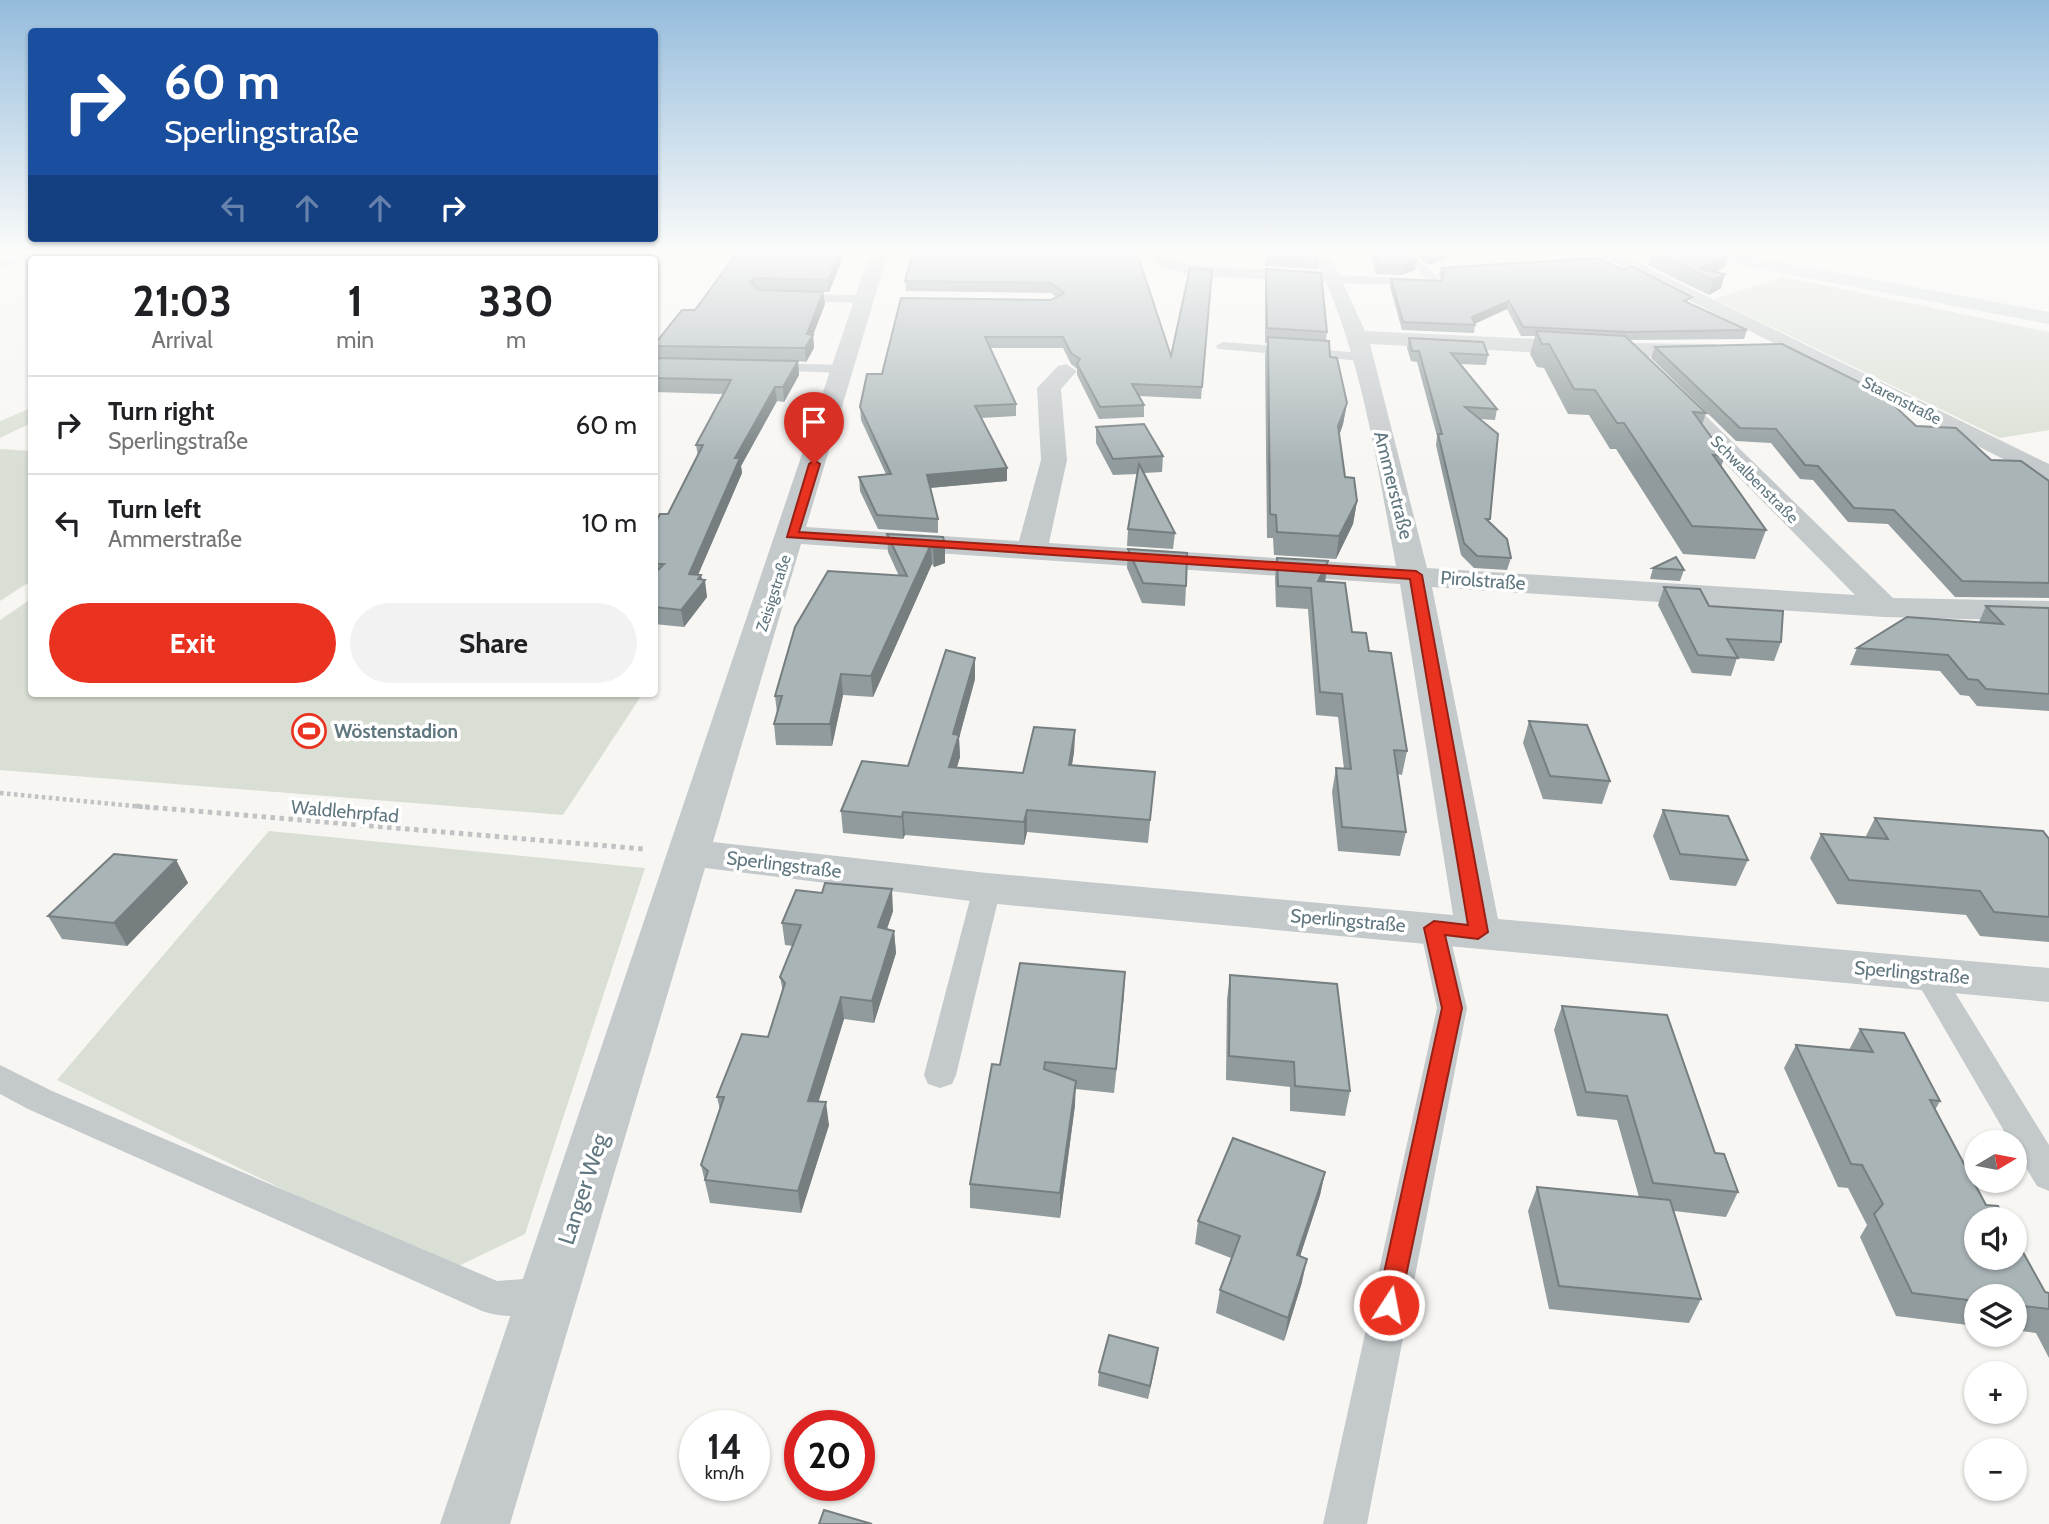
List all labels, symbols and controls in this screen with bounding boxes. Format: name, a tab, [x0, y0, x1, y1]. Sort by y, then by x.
text: 60 m	[164, 52, 280, 111]
icon: right	[49, 56, 140, 147]
text: Sperlingstraße	[164, 112, 359, 151]
icon: left	[215, 189, 253, 227]
icon: ahead	[288, 189, 326, 227]
icon: ahead	[361, 189, 399, 227]
icon: right	[434, 189, 472, 227]
text: 21:03	[132, 275, 232, 327]
text: 1	[347, 275, 363, 327]
text: 330	[479, 275, 554, 327]
text: Arrival	[152, 326, 213, 354]
text: min	[336, 326, 374, 354]
text: m	[506, 326, 526, 354]
street label: Starenstraße	[1859, 372, 1944, 428]
pin	[784, 392, 844, 464]
text: Turn right	[108, 395, 214, 427]
icon: arrive	[795, 403, 833, 441]
icon: right	[49, 406, 87, 444]
text: 60 m	[575, 409, 637, 441]
text: Sperlingstraße	[108, 427, 248, 455]
street label: Ammerstraße	[1369, 429, 1418, 542]
street label: Schwalbenstraße	[1707, 432, 1802, 527]
text: Turn left	[108, 493, 201, 525]
icon: left	[49, 504, 87, 542]
text: 10 m	[582, 507, 637, 539]
text: Ammerstraße	[108, 525, 242, 553]
street label: Zeisigstraße	[752, 552, 795, 634]
street label: Pirolstraße	[1440, 566, 1527, 595]
button: Exit	[49, 603, 336, 683]
button: Share	[350, 603, 637, 683]
sports icon: Wöstenstadion	[290, 712, 328, 750]
place label: Wöstenstadion	[334, 720, 458, 743]
street label: Waldlehrpfad	[290, 795, 400, 828]
street label: Sperlingstraße	[725, 846, 843, 883]
street label: Sperlingstraße	[1289, 904, 1407, 937]
street label: Sperlingstraße	[1853, 956, 1971, 989]
street label: Langer Weg	[552, 1129, 614, 1248]
north arrow	[1964, 1130, 2026, 1194]
map controls	[1964, 1130, 2027, 1501]
button: sound	[1964, 1207, 2027, 1270]
position arrow	[1352, 1268, 1426, 1342]
button: layers	[1964, 1284, 2027, 1347]
button: +	[1964, 1361, 2027, 1424]
speed limit sign: 20	[784, 1410, 875, 1501]
text: 14	[707, 1425, 742, 1468]
button: −	[1964, 1438, 2027, 1501]
text: km/h	[705, 1462, 744, 1484]

